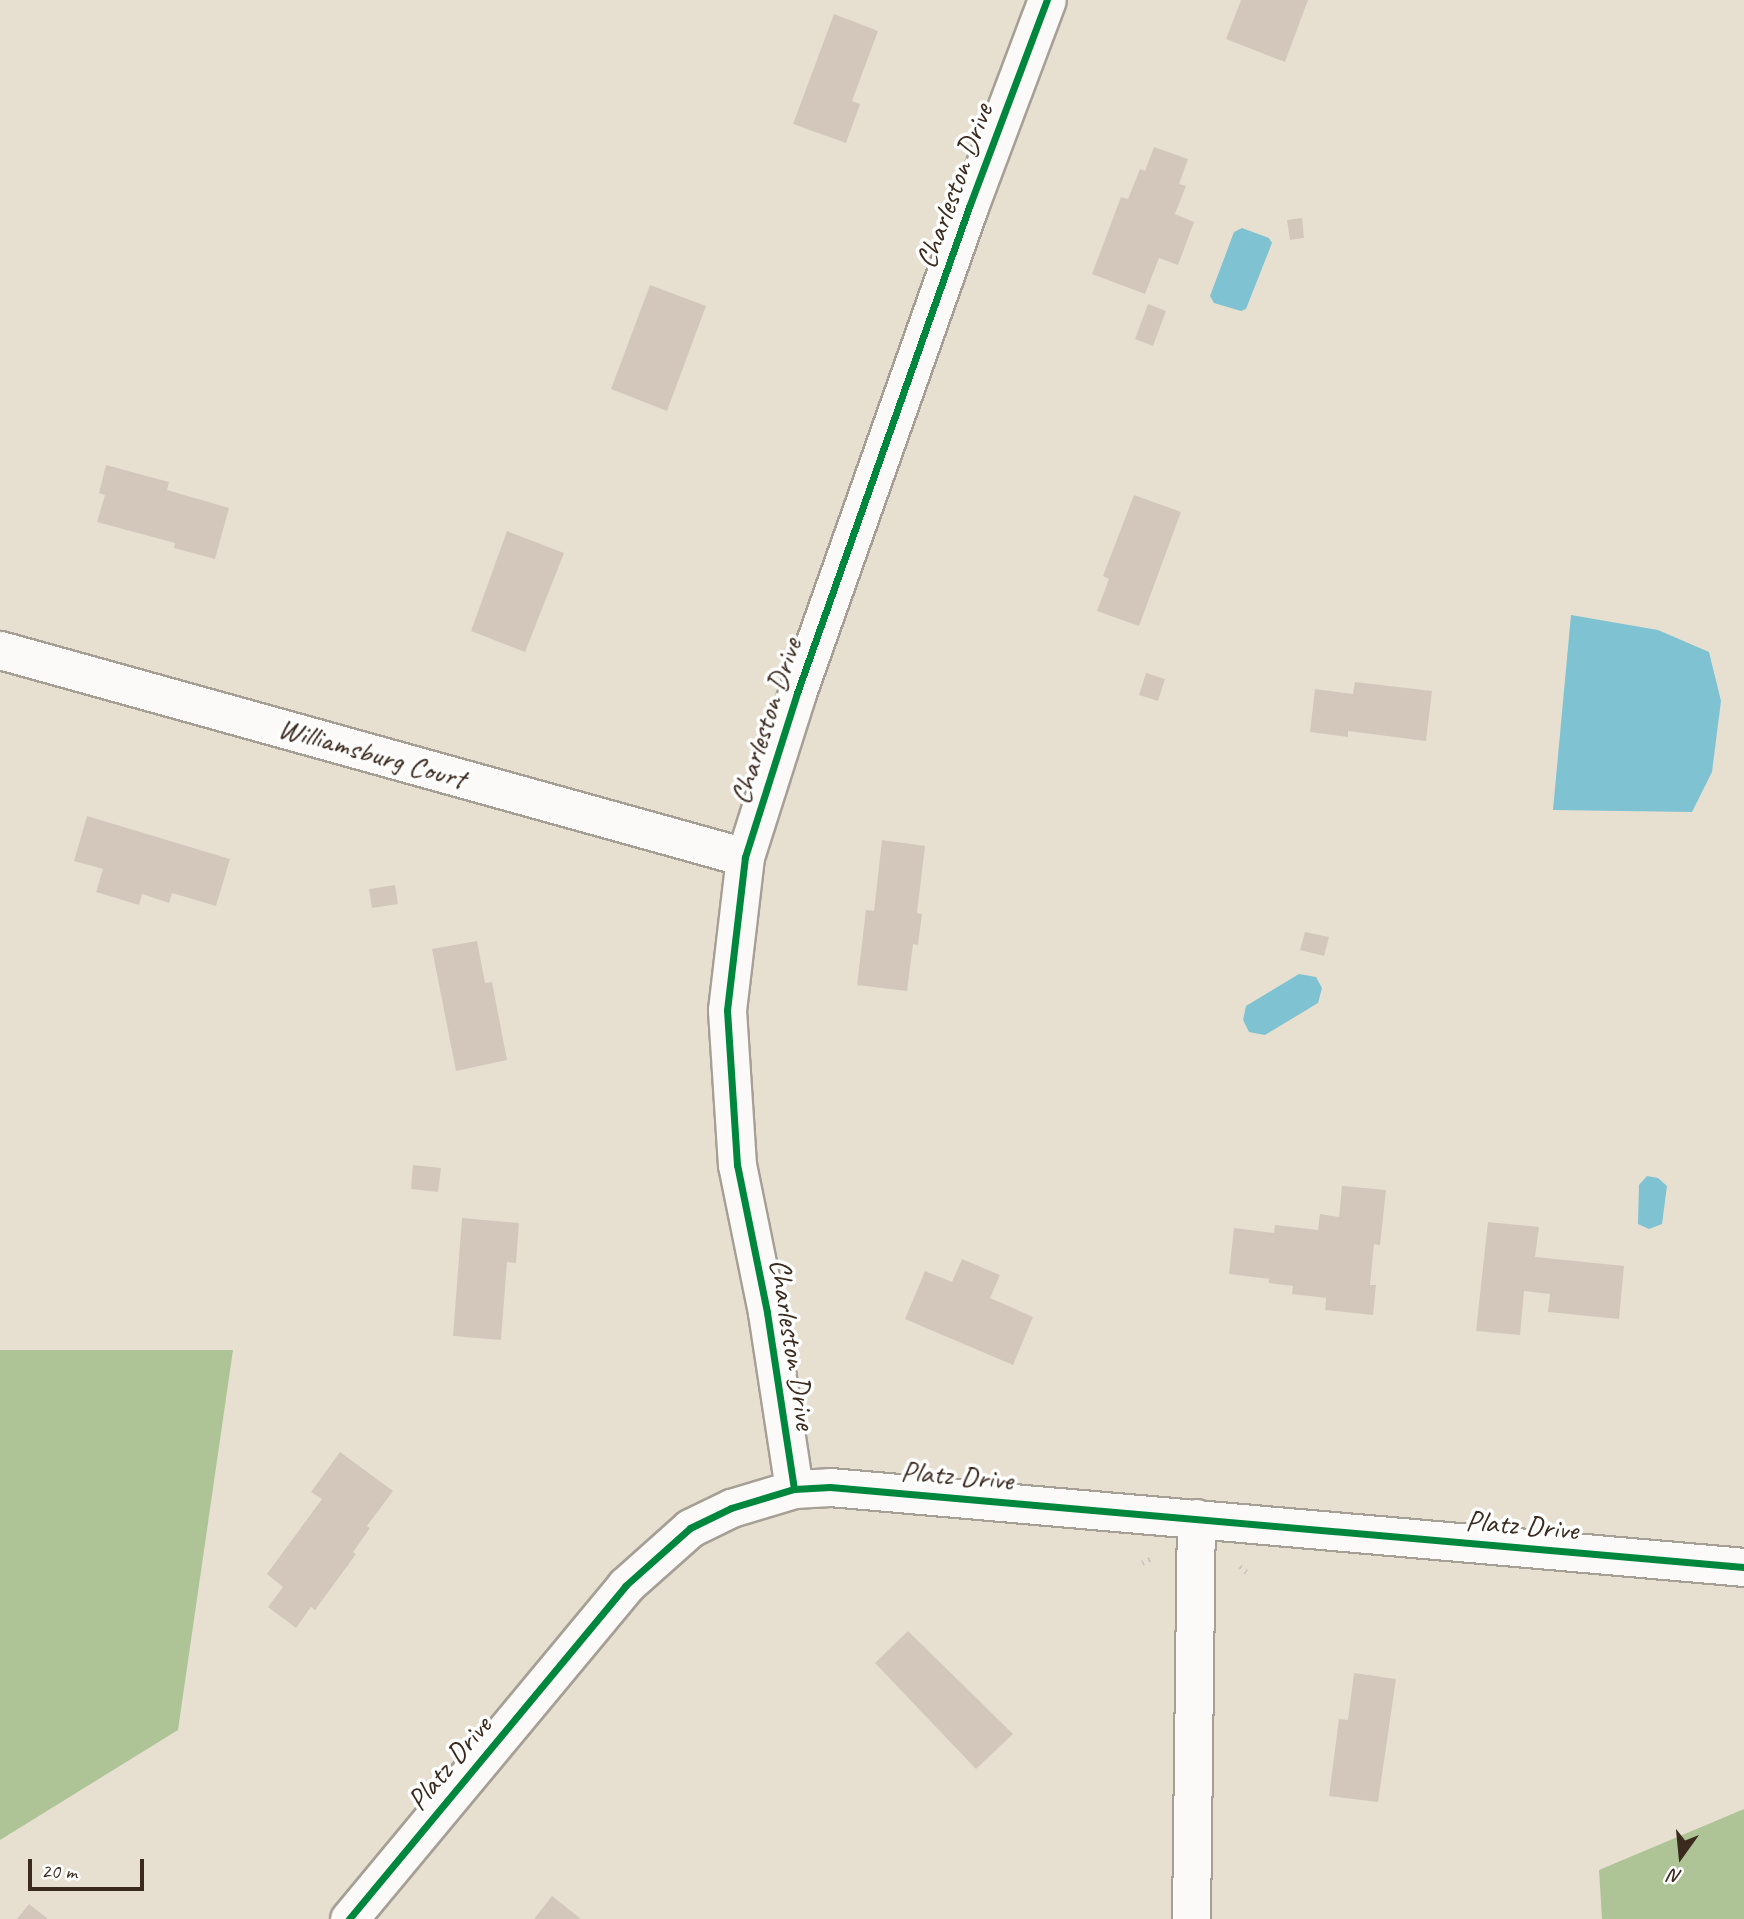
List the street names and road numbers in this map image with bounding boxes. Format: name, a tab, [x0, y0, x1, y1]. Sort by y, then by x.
street label: Charleston Drive	[908, 99, 1000, 273]
street label: Charleston Drive	[721, 634, 809, 808]
street label: Williamsburg Court	[274, 709, 470, 797]
street label: Charleston Drive	[762, 1256, 824, 1432]
street label: Platz Drive	[899, 1452, 1015, 1498]
street label: Platz Drive	[1464, 1502, 1580, 1548]
street label: Platz Drive	[399, 1708, 499, 1818]

